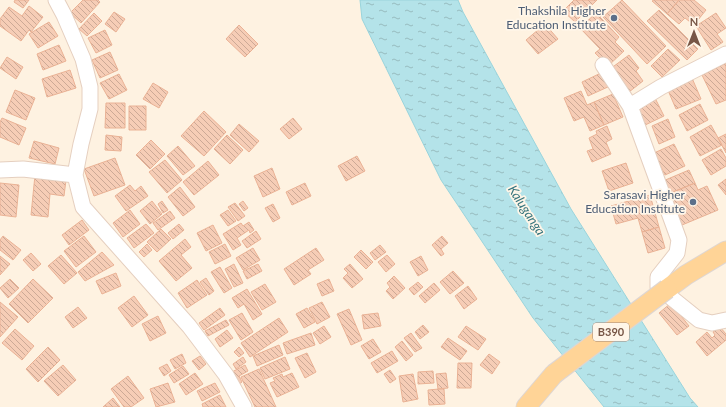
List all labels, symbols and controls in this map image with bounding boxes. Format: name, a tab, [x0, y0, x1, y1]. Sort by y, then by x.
place label: Thakshila Higher Education Institute	[506, 3, 607, 32]
north arrow	[674, 12, 714, 52]
marker: Thakshila Higher Education Institute	[609, 13, 619, 23]
text: N	[690, 15, 698, 28]
water label: Kaluganga	[505, 182, 549, 238]
place label: Sarasavi Higher Education Institute	[585, 187, 686, 216]
marker: Sarasavi Higher Education Institute	[688, 197, 698, 207]
road number: B390	[593, 323, 629, 341]

